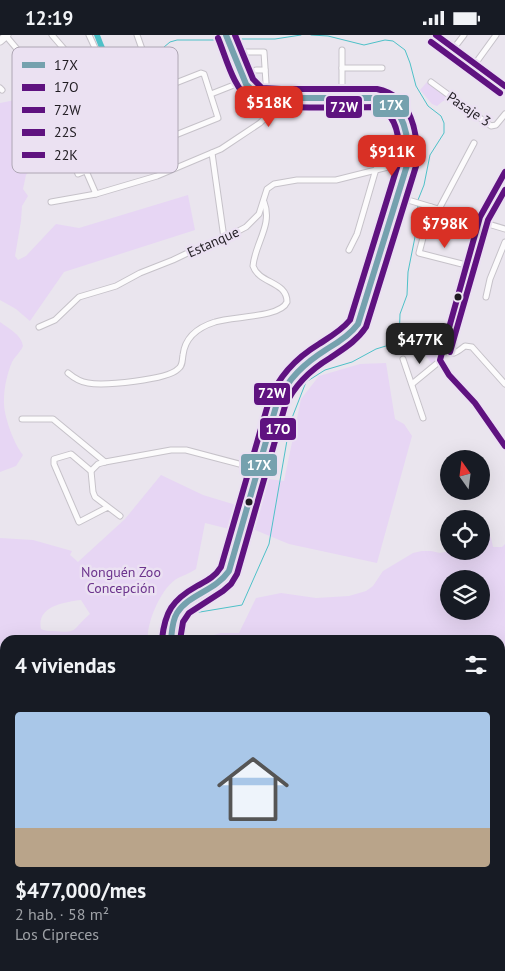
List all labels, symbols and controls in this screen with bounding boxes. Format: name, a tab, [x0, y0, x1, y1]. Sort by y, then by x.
text: 12:19	[25, 6, 73, 30]
legend	[12, 47, 178, 173]
text: 17X	[54, 56, 78, 74]
text: 17O	[54, 78, 79, 96]
pin: $518K	[234, 86, 304, 128]
street label: Pasaje 3	[444, 88, 494, 130]
text: $518K	[246, 92, 292, 112]
line badge: 17X	[372, 94, 410, 118]
line badge: 72W	[325, 95, 363, 119]
text: 17X	[379, 96, 403, 114]
text: 72W	[330, 98, 359, 116]
text: 72W	[54, 101, 81, 119]
text: 22S	[54, 123, 77, 141]
pin: $911K	[357, 135, 427, 177]
text: $911K	[369, 141, 415, 161]
text: 22K	[54, 146, 78, 164]
pin: $798K	[410, 207, 480, 249]
text: $798K	[422, 213, 468, 233]
street label: Estanque	[184, 223, 242, 261]
unlabelled marker	[453, 292, 463, 302]
pin: $477K	[385, 323, 455, 365]
text: $477K	[397, 329, 443, 349]
line badge: 72W	[253, 382, 291, 406]
text: 72W	[258, 384, 287, 402]
line badge: 17O	[259, 417, 297, 441]
text: 17O	[266, 420, 290, 438]
north arrow	[440, 450, 490, 500]
map controls	[440, 450, 490, 620]
line badge: 17X	[240, 453, 278, 477]
text: 17X	[247, 456, 271, 474]
unlabelled marker	[244, 497, 254, 507]
button: locate	[440, 510, 490, 560]
park label: Nonguén Zoo Concepción	[81, 563, 161, 597]
button: layers	[440, 570, 490, 620]
icon: filters	[462, 651, 490, 679]
text: 4 viviendas	[15, 652, 116, 679]
icon: home	[208, 744, 298, 834]
text: $477,000/mes	[15, 877, 146, 904]
text: 2 hab. · 58 m²	[15, 904, 109, 924]
text: Los Cipreces	[15, 924, 99, 944]

